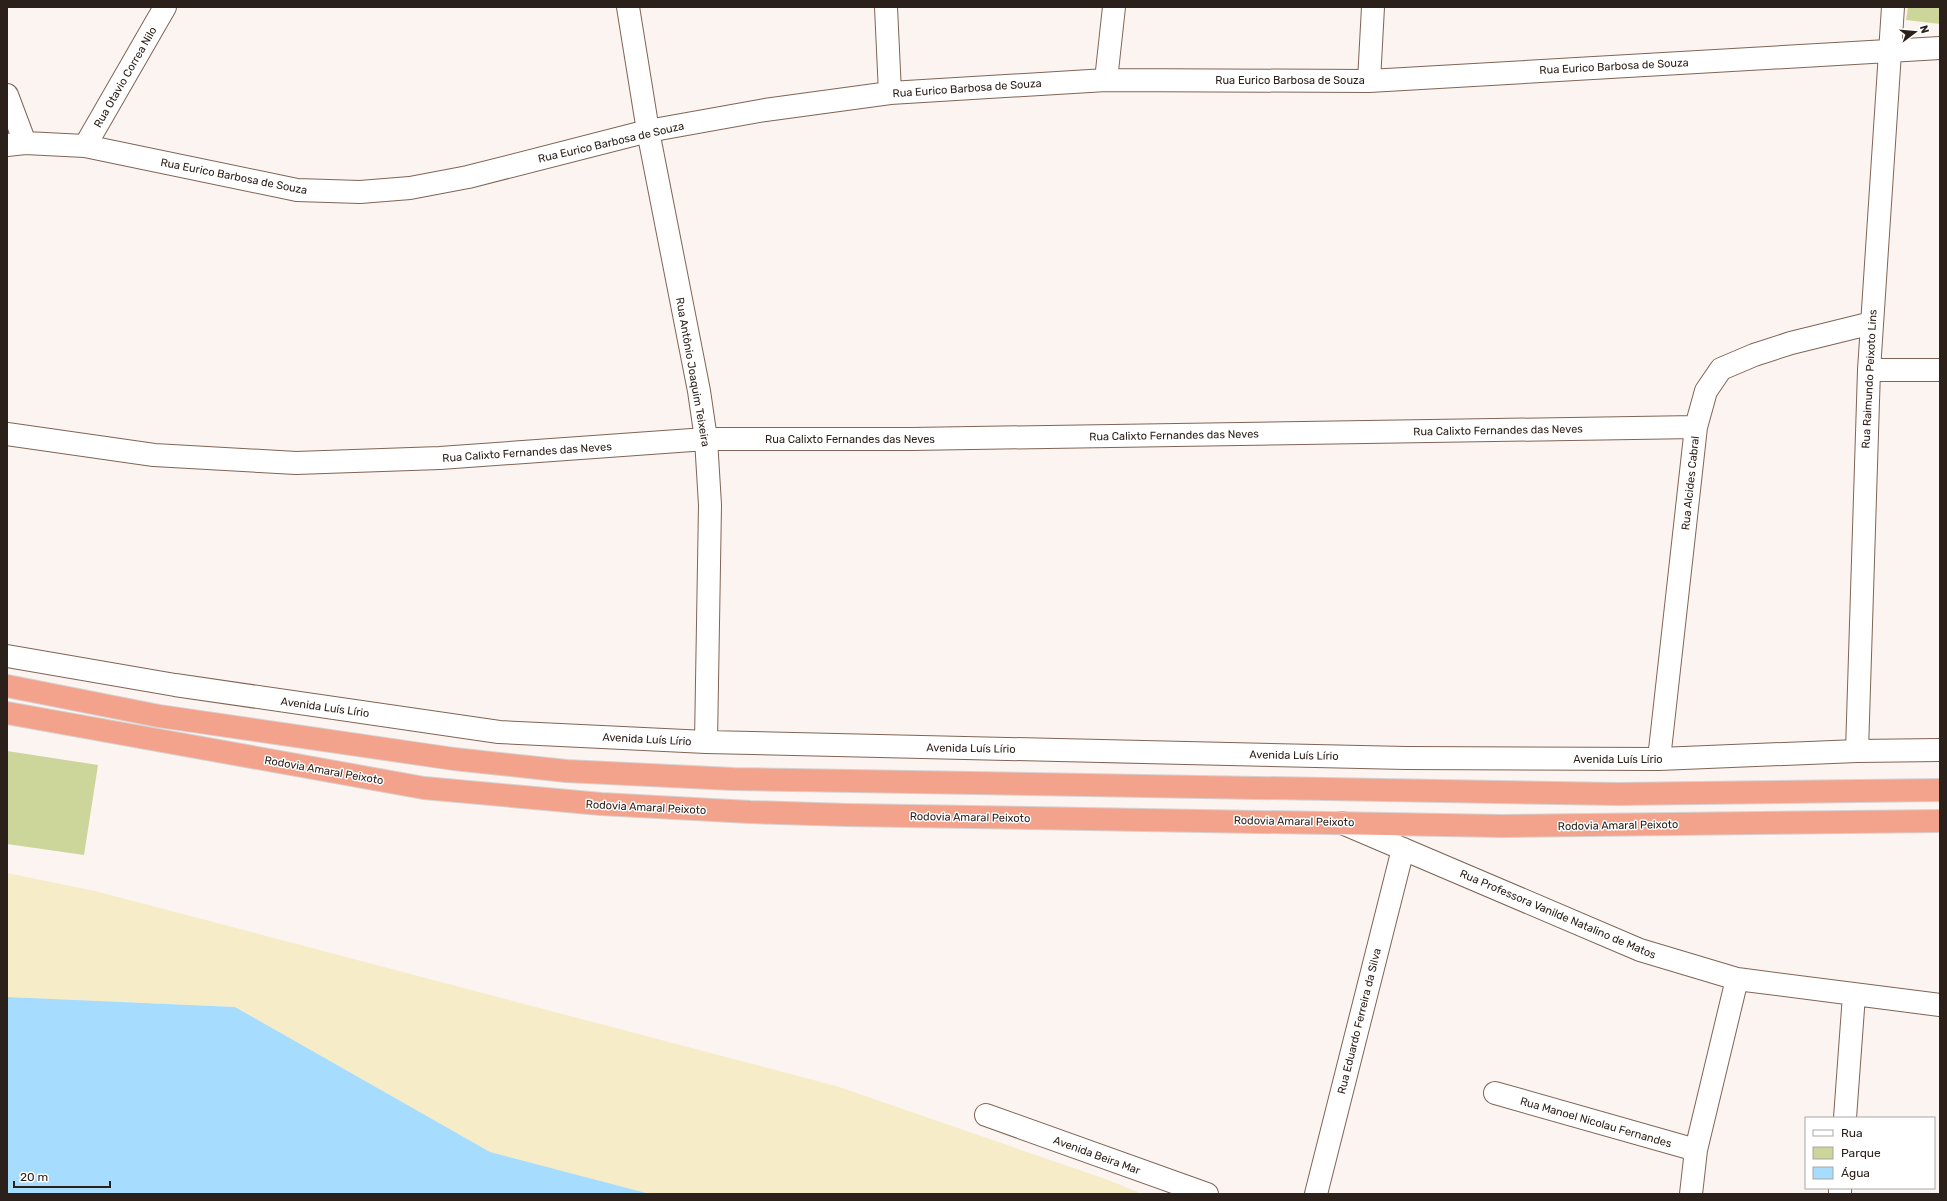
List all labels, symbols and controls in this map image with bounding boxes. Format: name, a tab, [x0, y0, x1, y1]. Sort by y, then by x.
north arrow	[1895, 12, 1935, 52]
text: N	[1917, 24, 1931, 35]
street label: Rua Otavio Correa Nilo	[91, 25, 160, 130]
street label: Rua Eurico Barbosa de Souza	[1539, 56, 1689, 77]
street label: Rua Eurico Barbosa de Souza	[1215, 74, 1365, 87]
street label: Rua Eurico Barbosa de Souza	[892, 77, 1042, 100]
street label: Rua Eurico Barbosa de Souza	[537, 119, 685, 166]
street label: Rua Eurico Barbosa de Souza	[159, 156, 308, 197]
street label: Rua Antônio Joaquim Teixeira	[673, 296, 712, 448]
street label: Rua Raimundo Peixoto Lins	[1859, 309, 1880, 449]
street label: Rua Calixto Fernandes das Neves	[1413, 423, 1583, 438]
street label: Rua Calixto Fernandes das Neves	[1089, 428, 1259, 443]
street label: Rua Calixto Fernandes das Neves	[765, 433, 935, 446]
street label: Rua Alcides Cabral	[1679, 435, 1702, 531]
street label: Rua Calixto Fernandes das Neves	[442, 440, 613, 465]
street label: Avenida Luís Lírio	[280, 695, 370, 720]
street label: Avenida Luís Lírio	[602, 731, 692, 748]
street label: Avenida Luís Lírio	[926, 741, 1016, 756]
street label: Avenida Luís Lírio	[1249, 748, 1339, 763]
street label: Avenida Luís Lírio	[1573, 753, 1663, 766]
street label: Rodovia Amaral Peixoto	[263, 754, 384, 787]
street label: Rodovia Amaral Peixoto	[585, 798, 707, 817]
street label: Rodovia Amaral Peixoto	[910, 810, 1030, 825]
street label: Rodovia Amaral Peixoto	[1234, 814, 1354, 829]
street label: Rodovia Amaral Peixoto	[1558, 818, 1678, 833]
street label: Rua Professora Vanilde Natalino de Matos	[1458, 867, 1658, 962]
street label: Rua Eduardo Ferreira da Silva	[1335, 947, 1384, 1095]
street label: Rua Manoel Nicolau Fernandes	[1519, 1095, 1673, 1150]
legend	[1805, 1117, 1935, 1189]
text: Rua	[1841, 1126, 1863, 1140]
street label: Avenida Beira Mar	[1052, 1134, 1143, 1178]
text: Parque	[1841, 1146, 1881, 1160]
scale bar	[14, 1163, 110, 1189]
text: Água	[1841, 1166, 1870, 1180]
text: 20 m	[20, 1170, 48, 1184]

